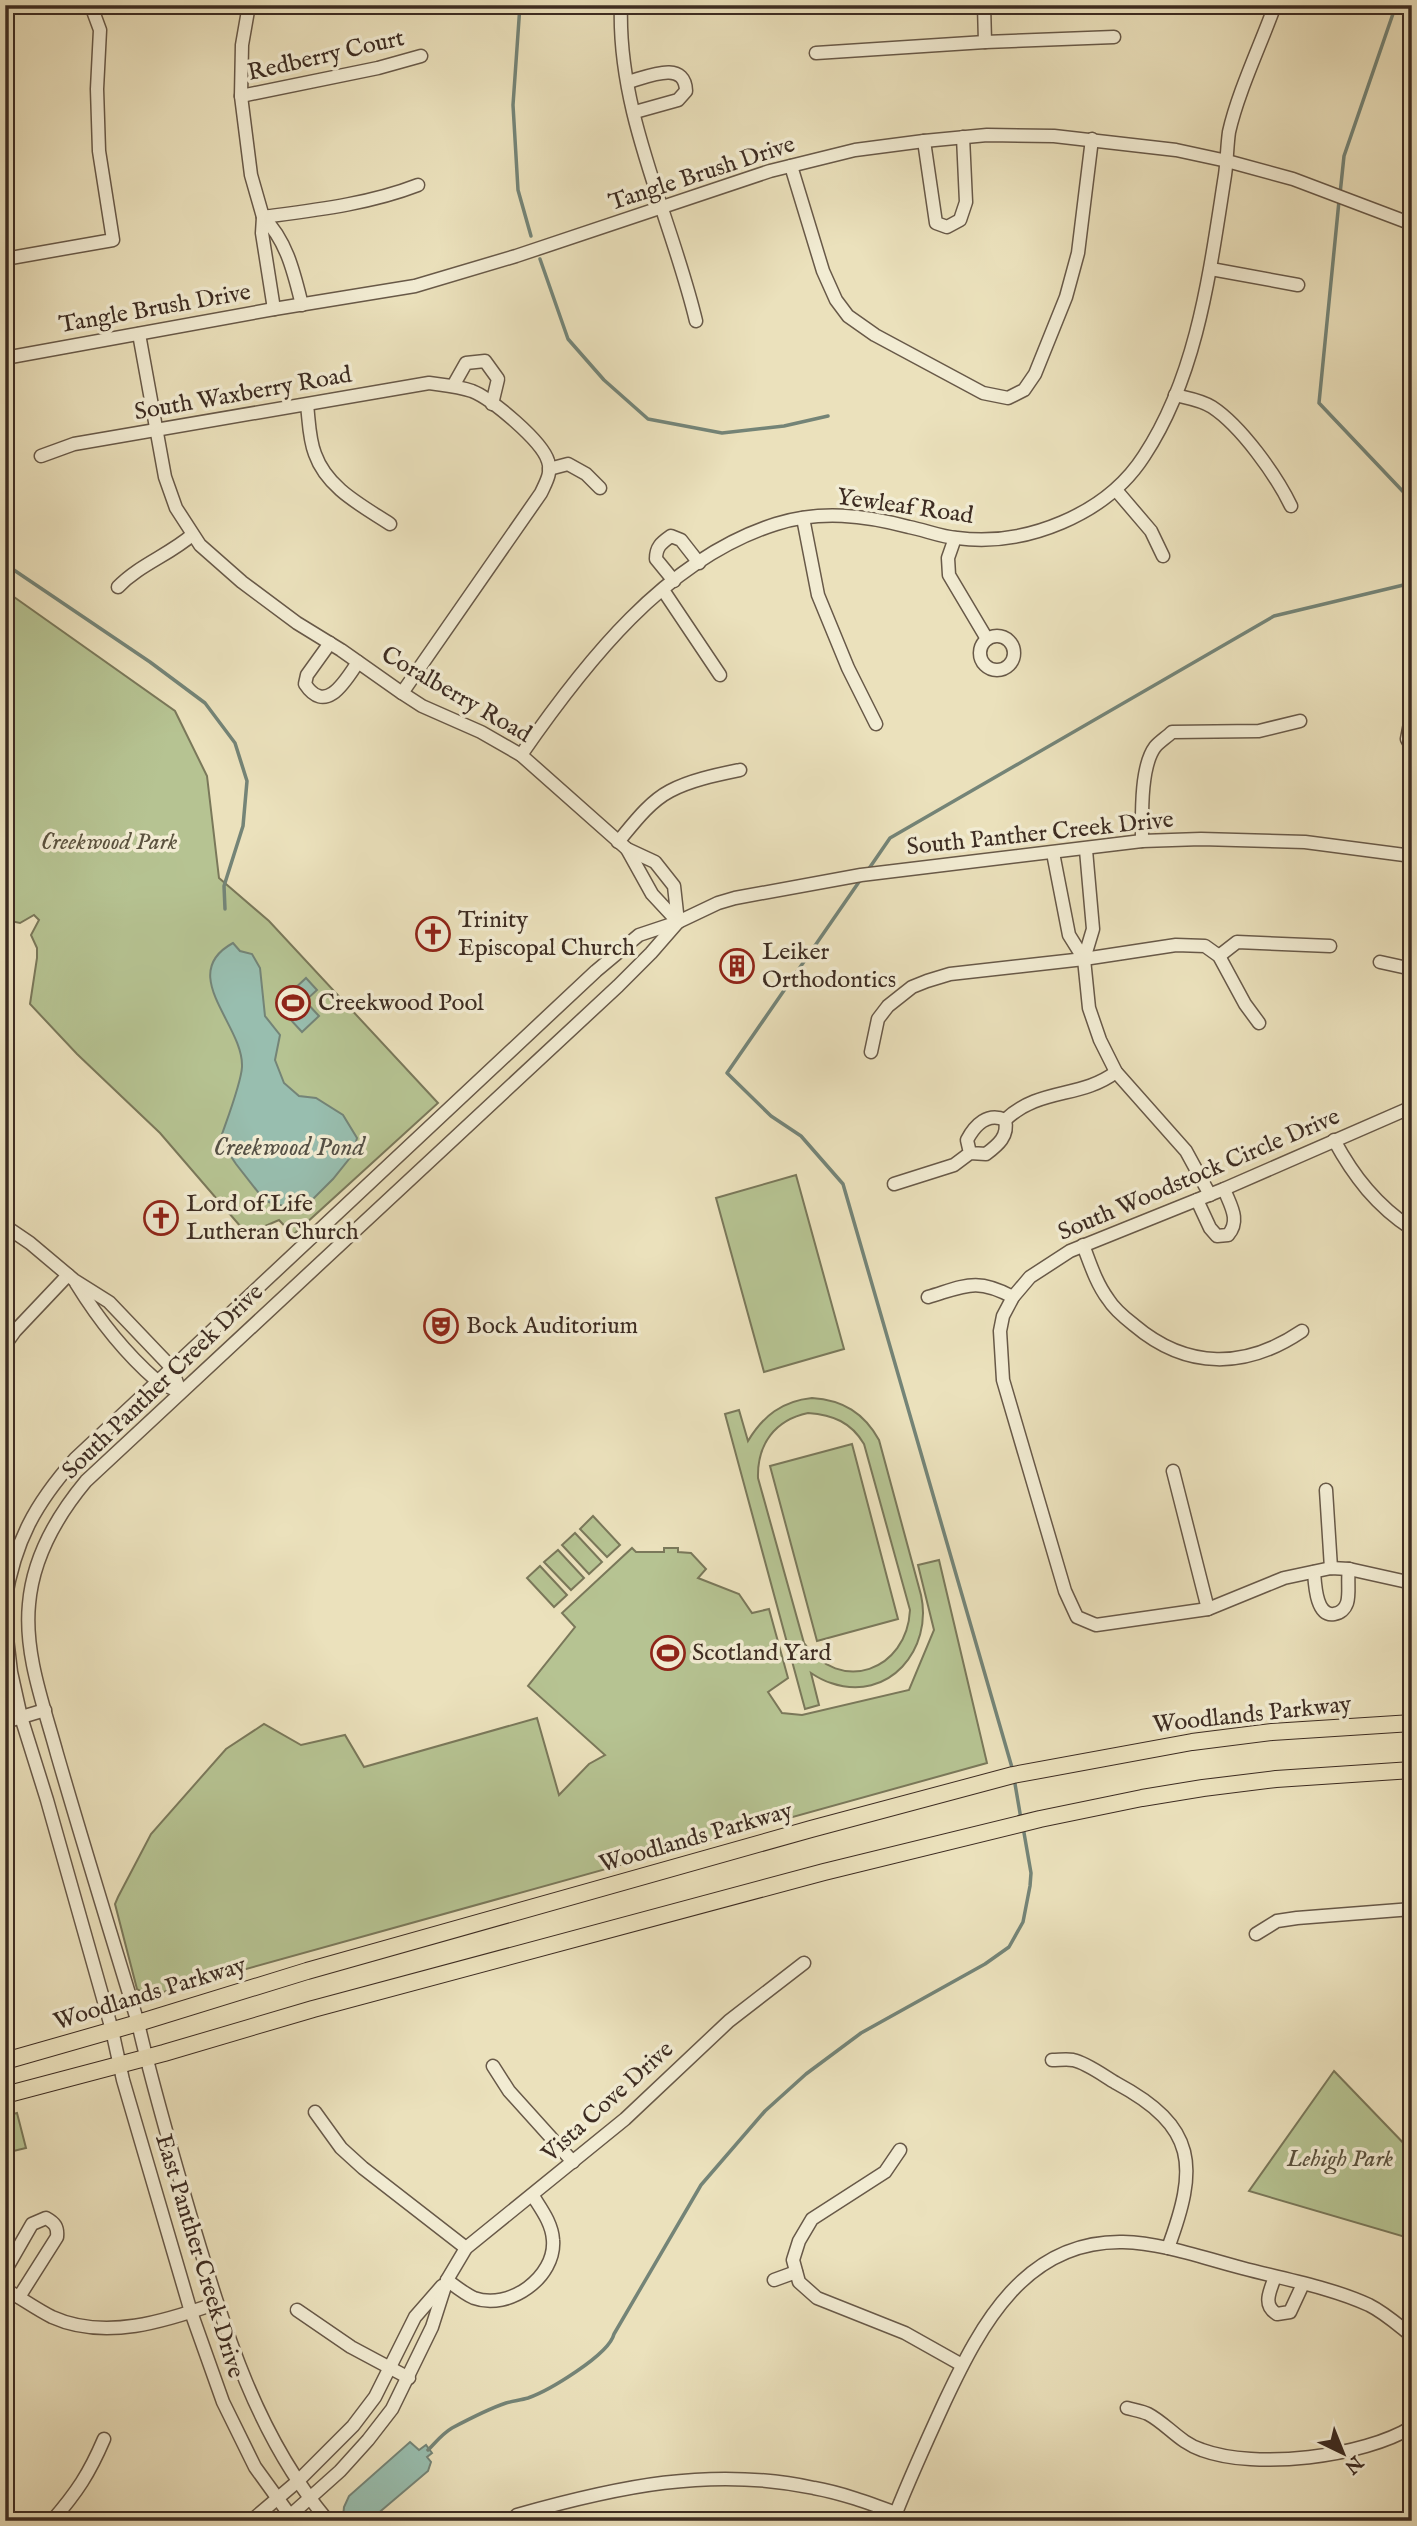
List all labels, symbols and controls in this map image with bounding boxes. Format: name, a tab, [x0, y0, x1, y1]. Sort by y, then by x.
street label: Redberry Court	[245, 23, 407, 89]
street label: Tangle Brush Drive	[605, 129, 799, 219]
street label: Tangle Brush Drive	[57, 277, 253, 341]
street label: South Waxberry Road	[132, 360, 354, 428]
street label: Yewleaf Road	[835, 482, 976, 532]
street label: Coralberry Road	[375, 639, 537, 751]
street label: South Panther Creek Drive	[905, 805, 1175, 863]
park label: Creekwood Park	[41, 827, 178, 858]
place label: Trinity Episcopal Church	[458, 905, 635, 964]
church icon: Trinity Episcopal Church	[414, 915, 452, 953]
place label: Leiker Orthodontics	[762, 937, 896, 996]
building icon: Leiker Orthodontics	[718, 947, 756, 985]
sports icon: Creekwood Pool	[274, 984, 312, 1022]
place label: Creekwood Pool	[318, 988, 484, 1019]
street label: South Woodstock Circle Drive	[1053, 1101, 1345, 1249]
water label: Creekwood Pond	[213, 1131, 367, 1164]
place label: Lord of Life Lutheran Church	[186, 1189, 359, 1248]
church icon: Lord of Life Lutheran Church	[142, 1199, 180, 1237]
street label: South Panther Creek Drive	[56, 1278, 270, 1486]
theatre icon: Bock Auditorium	[422, 1307, 460, 1345]
place label: Bock Auditorium	[466, 1311, 638, 1342]
sports icon: Scotland Yard	[649, 1634, 687, 1672]
place label: Scotland Yard	[692, 1638, 831, 1669]
street label: Woodlands Parkway	[1151, 1689, 1353, 1741]
street label: Woodlands Parkway	[596, 1796, 796, 1880]
street label: Woodlands Parkway	[50, 1950, 250, 2038]
street label: Vista Cove Drive	[535, 2035, 680, 2170]
street label: East Panther Creek Drive	[147, 2130, 251, 2382]
park label: Lehigh Park	[1286, 2144, 1394, 2175]
north arrow	[1308, 2418, 1378, 2488]
text: N	[1339, 2449, 1368, 2479]

